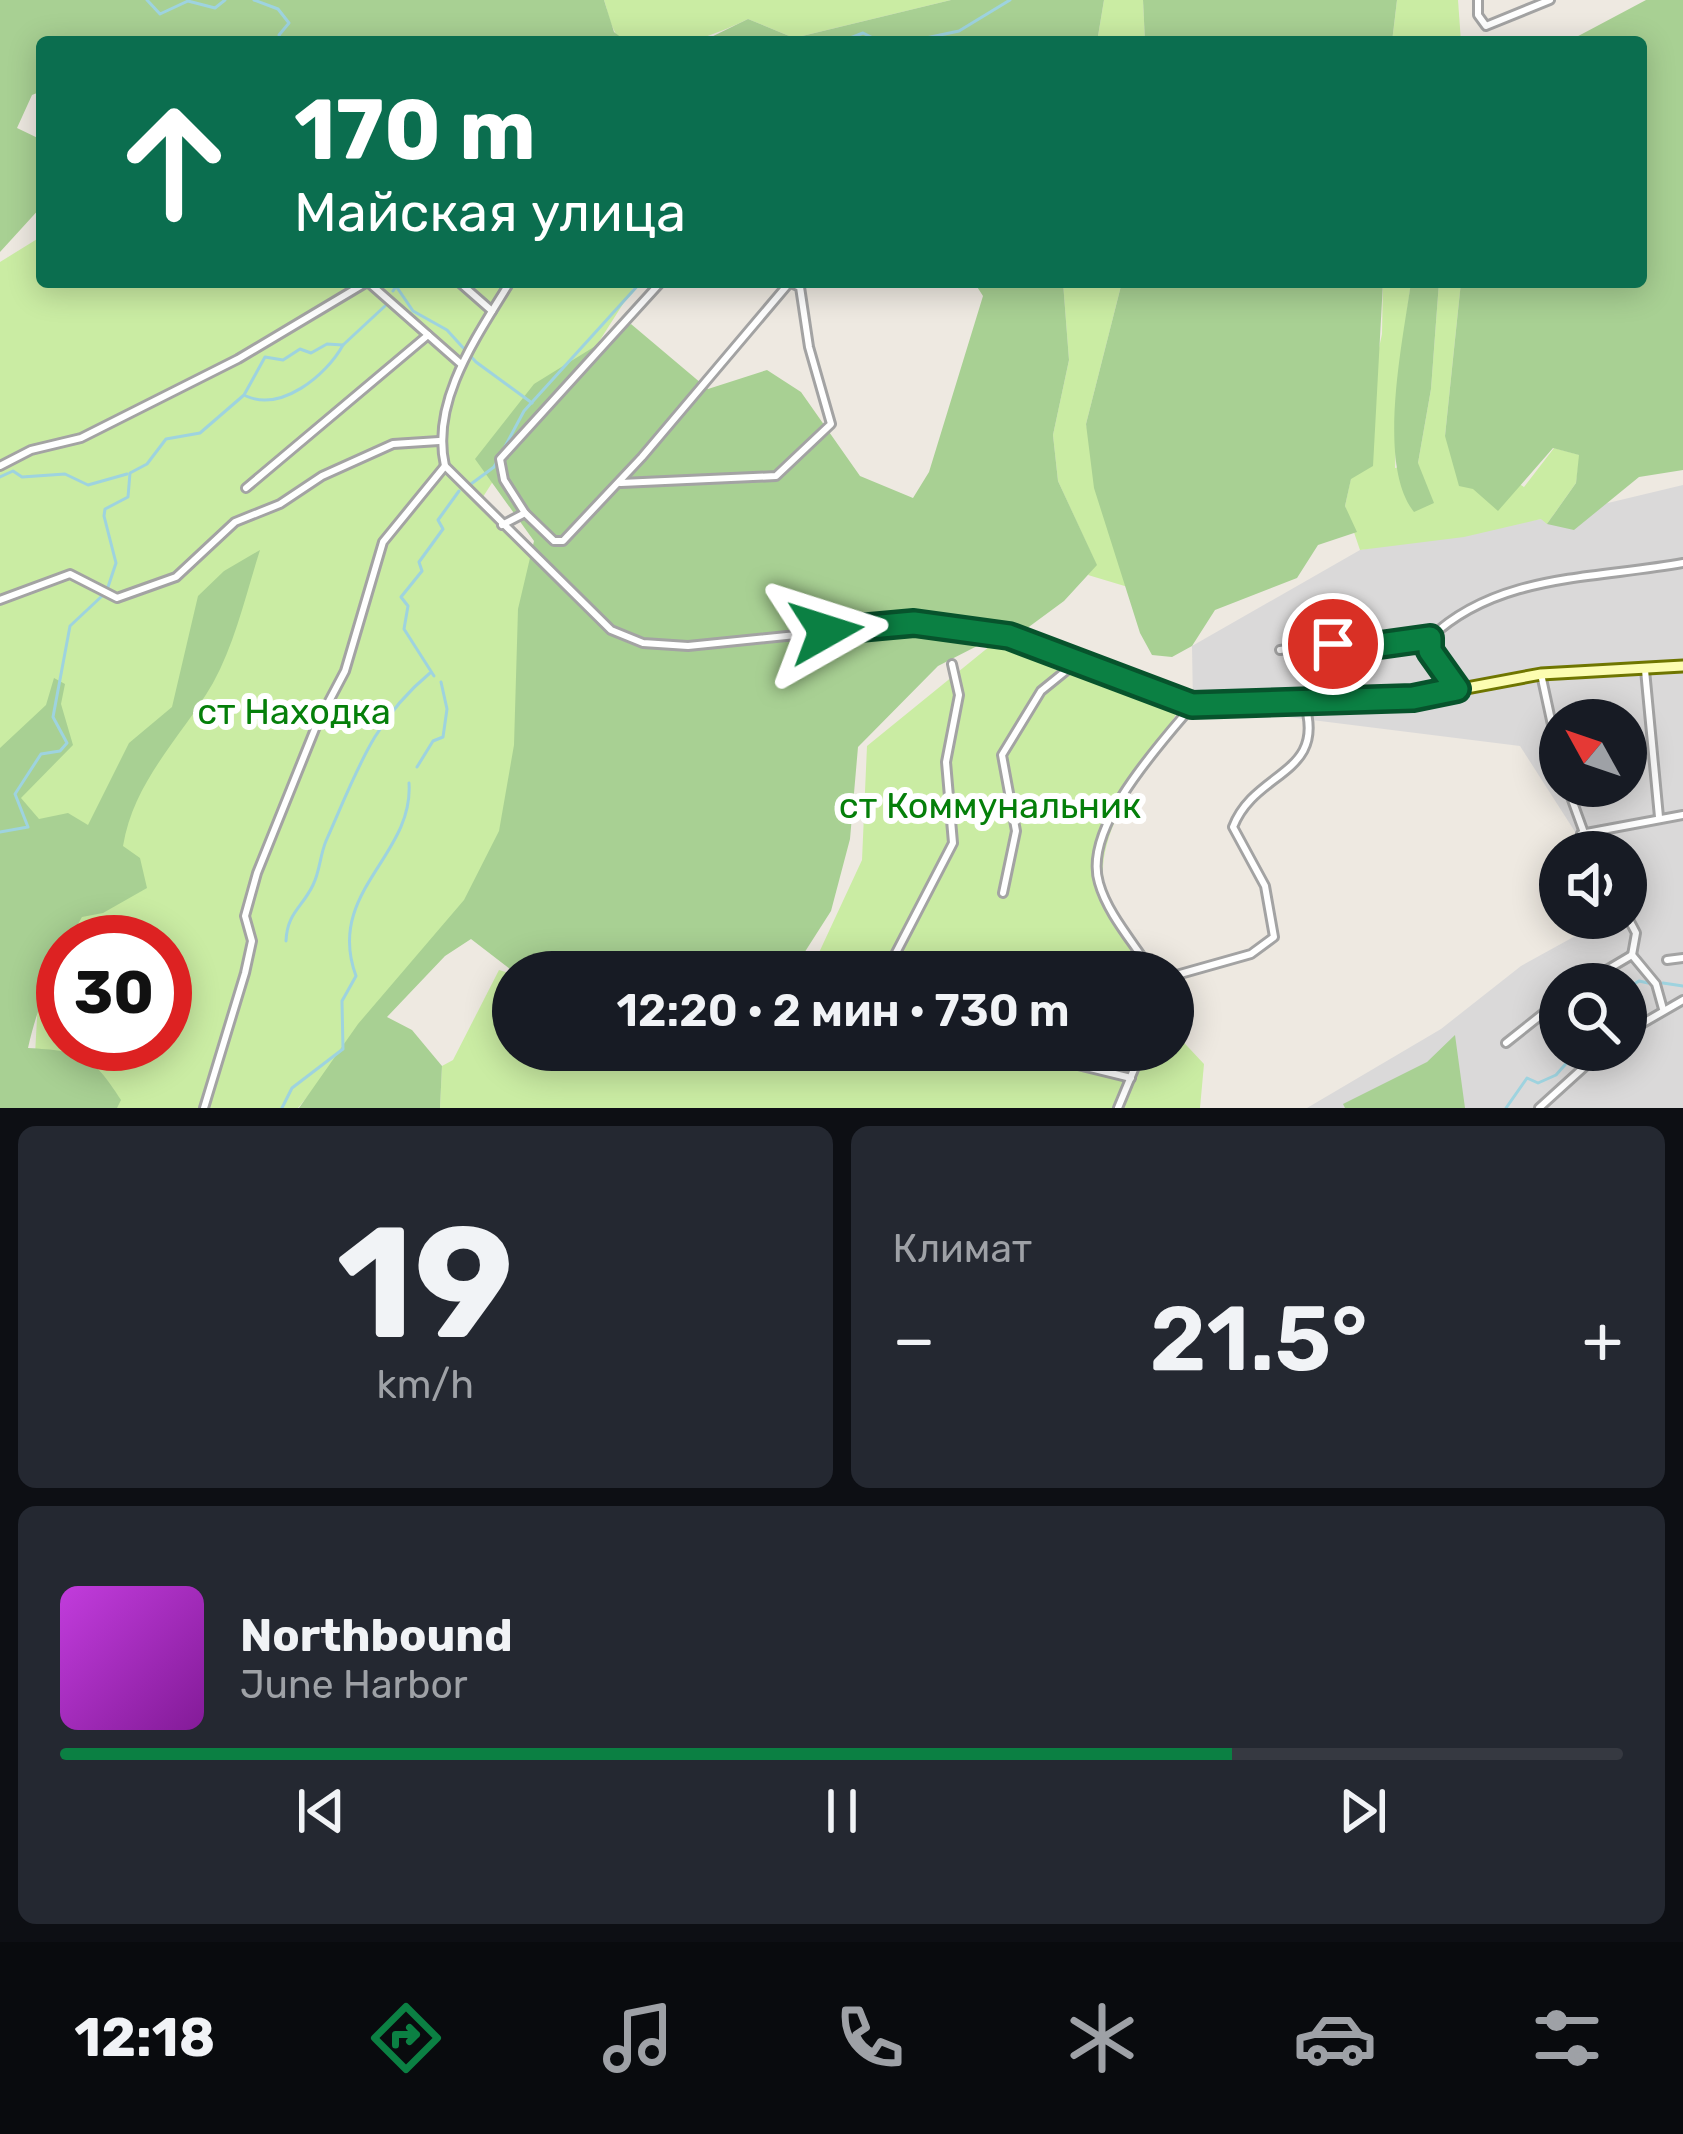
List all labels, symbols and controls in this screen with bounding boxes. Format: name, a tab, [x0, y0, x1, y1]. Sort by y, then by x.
text: 170 m	[294, 80, 536, 180]
icon: ahead	[96, 84, 252, 240]
text: Майская улица	[294, 181, 686, 245]
position arrow	[763, 568, 889, 694]
pin	[1282, 593, 1384, 695]
icon: arrive	[1300, 611, 1366, 677]
park label: ст Находка	[197, 690, 391, 733]
north arrow	[1539, 699, 1647, 807]
map controls	[1539, 699, 1647, 1071]
park label: ст Коммунальник	[839, 784, 1141, 827]
button: sound	[1539, 831, 1647, 939]
speed limit sign: 30	[36, 915, 192, 1071]
button: search	[1539, 963, 1647, 1071]
text: 12:20 · 2 мин · 730 m	[616, 984, 1070, 1037]
text: 19	[336, 1191, 514, 1376]
text: Климат	[893, 1226, 1032, 1272]
text: 21.5°	[1149, 1286, 1368, 1393]
text: −	[893, 1300, 935, 1379]
text: +	[1582, 1300, 1623, 1379]
text: km/h	[377, 1362, 474, 1408]
text: Northbound	[240, 1609, 513, 1662]
text: June Harbor	[240, 1662, 468, 1708]
icon: previous	[288, 1778, 354, 1844]
icon: pause	[809, 1778, 875, 1844]
icon: next	[1330, 1778, 1396, 1844]
icon: directions	[364, 1996, 448, 2080]
icon: music	[596, 1996, 680, 2080]
icon: phone	[828, 1996, 912, 2080]
icon: climate	[1060, 1996, 1144, 2080]
icon: car	[1293, 1996, 1377, 2080]
icon: filters	[1525, 1996, 1609, 2080]
text: 12:18	[74, 2006, 215, 2070]

